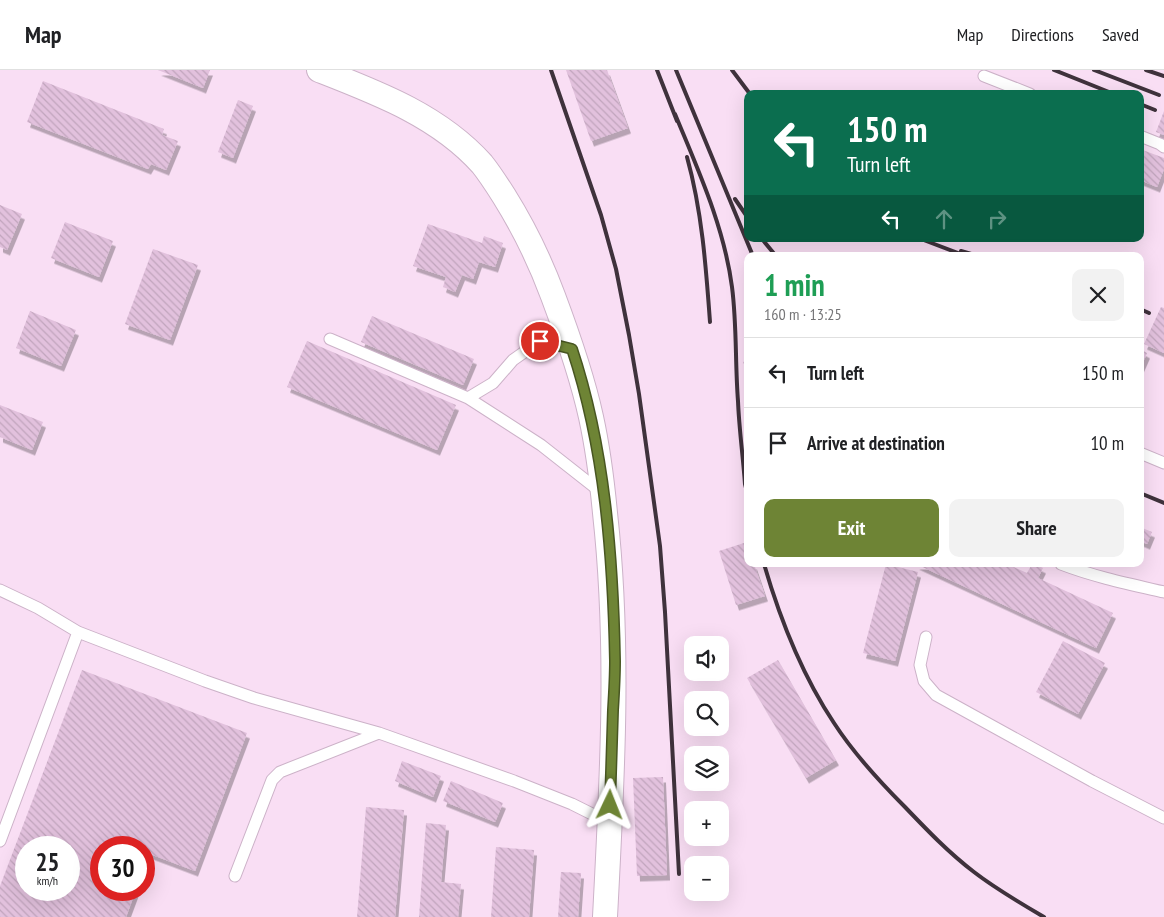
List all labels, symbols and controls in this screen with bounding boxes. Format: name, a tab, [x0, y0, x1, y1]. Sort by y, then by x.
text: Map	[25, 19, 62, 50]
text: Map	[957, 23, 983, 46]
text: Directions	[1011, 23, 1074, 46]
text: Saved	[1102, 23, 1139, 46]
text: 150 m	[847, 106, 928, 152]
icon: left	[764, 110, 829, 175]
text: Turn left	[847, 150, 911, 178]
icon: left	[877, 205, 905, 233]
icon: ahead	[930, 205, 958, 233]
icon: right	[983, 205, 1011, 233]
text: 1 min	[764, 265, 825, 304]
button: close	[1072, 269, 1124, 321]
text: 160 m · 13:25	[764, 304, 842, 324]
pin	[519, 320, 561, 362]
icon: arrive	[526, 327, 554, 355]
icon: left	[764, 359, 792, 387]
text: Turn left	[807, 361, 864, 385]
text: 150 m	[1082, 361, 1124, 385]
icon: arrive	[764, 429, 792, 457]
text: Arrive at destination	[807, 431, 945, 455]
text: 10 m	[1091, 431, 1124, 455]
button: Exit	[764, 499, 939, 557]
button: Share	[949, 499, 1124, 557]
map controls	[684, 636, 729, 901]
button: sound	[684, 636, 729, 681]
button: search	[684, 691, 729, 736]
button: layers	[684, 746, 729, 791]
position arrow	[583, 778, 635, 830]
button: +	[684, 801, 729, 846]
speed limit sign: 30	[90, 836, 155, 901]
text: 25	[36, 846, 59, 878]
button: −	[684, 856, 729, 901]
text: km/h	[37, 873, 58, 888]

